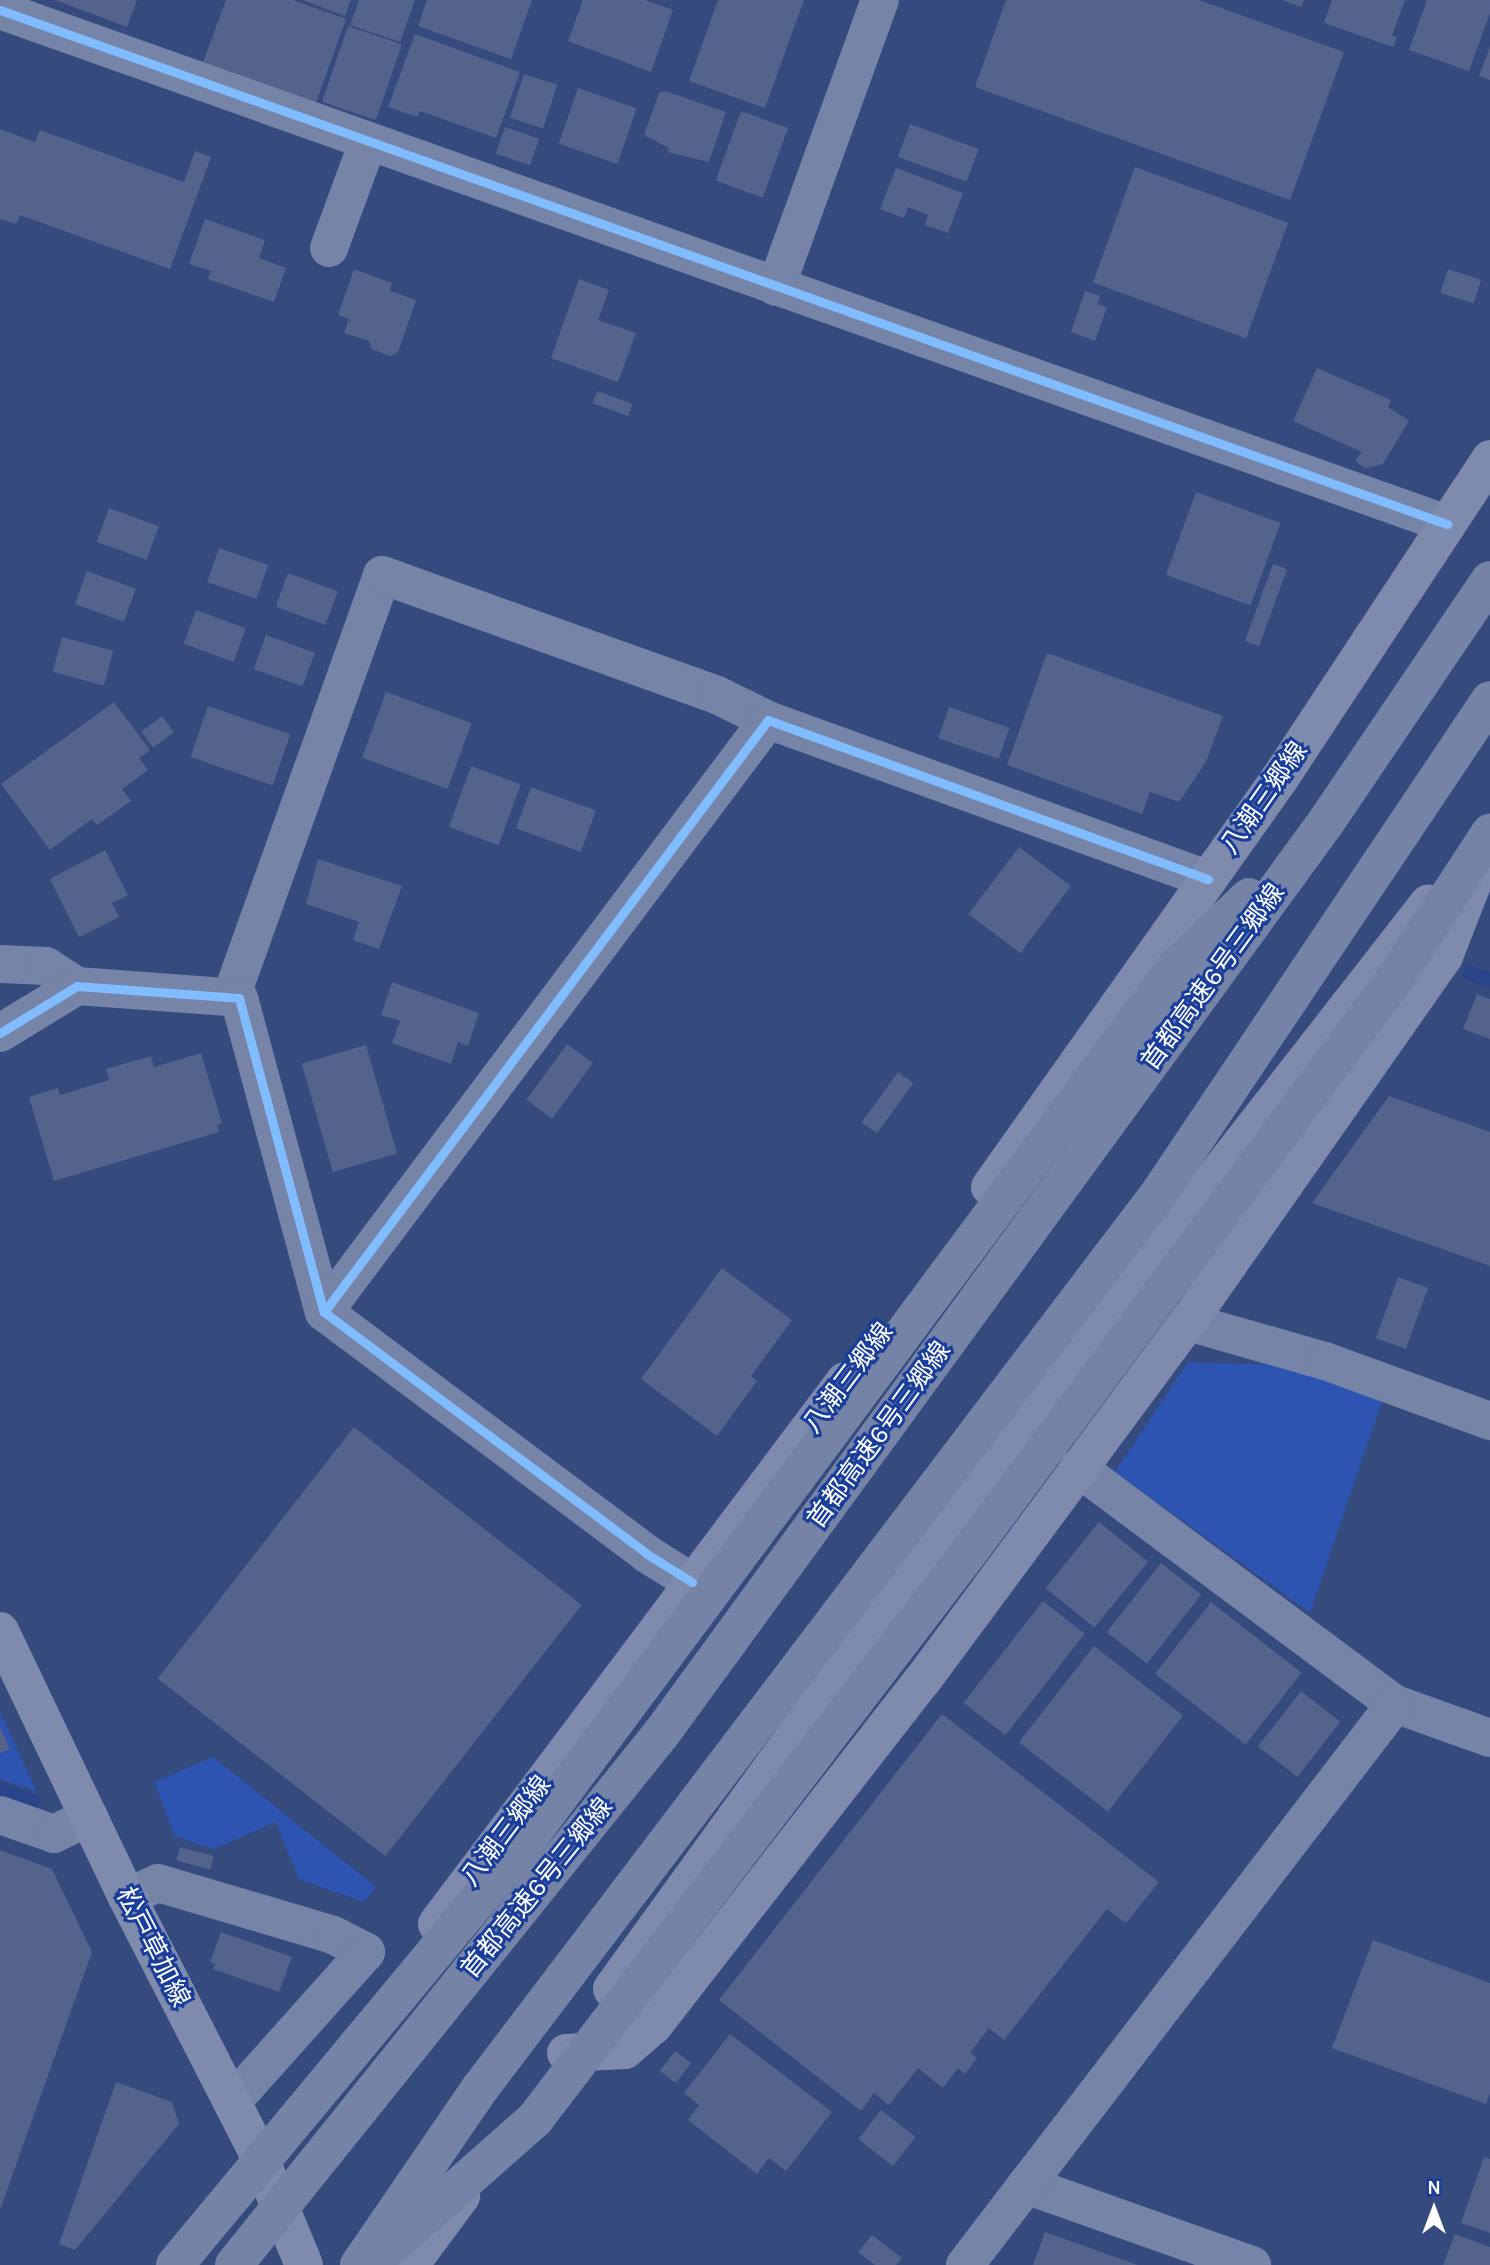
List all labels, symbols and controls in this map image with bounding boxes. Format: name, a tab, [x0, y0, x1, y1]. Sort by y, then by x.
street label: 八潮三郷線	[1214, 736, 1314, 860]
street label: 首都高速6号三郷線	[1135, 878, 1291, 1076]
street label: 八潮三郷線	[796, 1317, 900, 1439]
street label: 首都高速6号三郷線	[801, 1336, 957, 1534]
street label: 八潮三郷線	[454, 1770, 558, 1892]
street label: 首都高速6号三郷線	[455, 1792, 619, 1984]
street label: 松戸草加線	[110, 1882, 196, 2012]
north arrow	[1399, 2174, 1469, 2244]
text: N	[1427, 2177, 1441, 2199]

